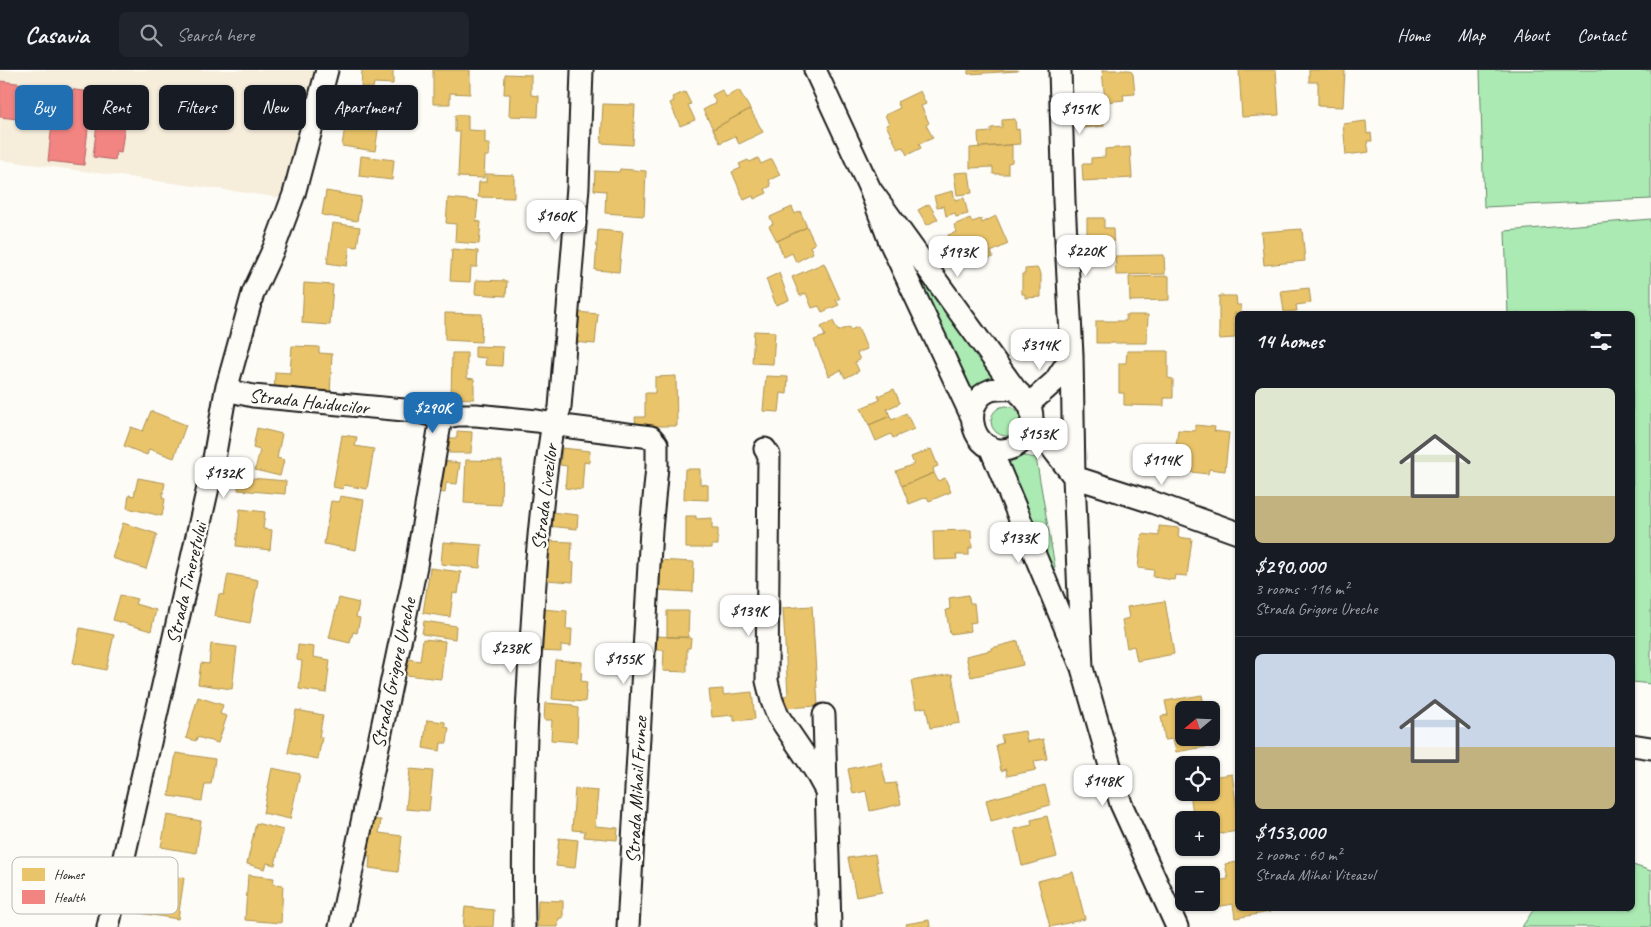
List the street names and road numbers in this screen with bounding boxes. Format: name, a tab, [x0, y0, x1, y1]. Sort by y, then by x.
street label: Strada Haiducilor	[248, 383, 372, 420]
street label: Strada Livezilor	[526, 441, 564, 551]
street label: Strada Tineretului	[160, 518, 213, 646]
street label: Strada Grigore Ureche	[365, 594, 422, 750]
street label: Strada Mihail Frunze	[620, 714, 653, 864]

